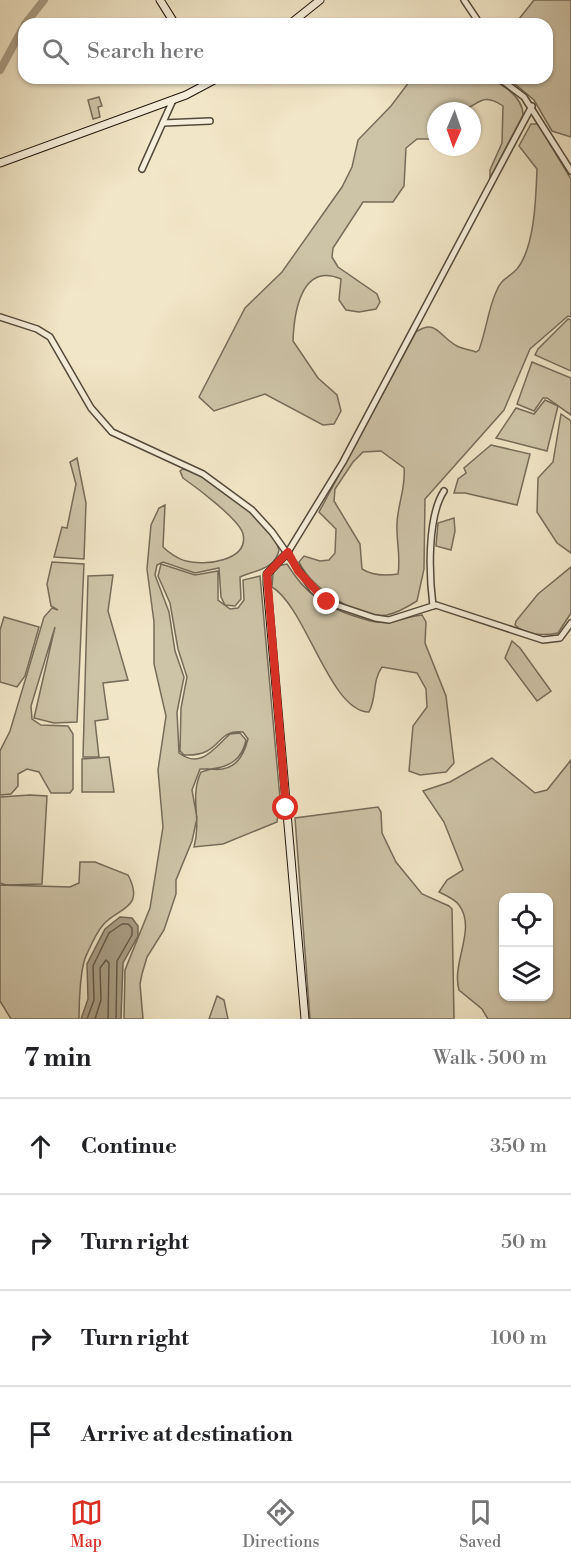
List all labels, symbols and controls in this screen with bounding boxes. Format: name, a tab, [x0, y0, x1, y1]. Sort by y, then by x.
search box	[18, 18, 553, 84]
icon: search	[39, 35, 72, 68]
text: Search here	[87, 38, 204, 65]
north arrow	[427, 102, 481, 156]
route end	[313, 588, 339, 614]
route start	[272, 794, 298, 820]
map controls	[499, 893, 553, 1001]
button: locate	[499, 893, 553, 947]
button: layers	[499, 947, 553, 1001]
text: 7 min	[24, 1042, 91, 1074]
text: Walk · 500 m	[433, 1046, 547, 1071]
icon: ahead	[24, 1130, 57, 1163]
text: Continue	[81, 1133, 177, 1160]
text: 350 m	[490, 1134, 547, 1159]
icon: right	[24, 1226, 57, 1259]
text: Turn right	[81, 1229, 189, 1256]
text: 50 m	[501, 1230, 547, 1255]
icon: right	[24, 1322, 57, 1355]
text: Turn right	[81, 1325, 189, 1352]
text: 100 m	[491, 1326, 547, 1351]
icon: arrive	[24, 1418, 57, 1451]
text: Arrive at destination	[81, 1421, 293, 1448]
tab: Map	[70, 1496, 103, 1552]
tab: Directions	[242, 1496, 320, 1552]
tab: Saved	[459, 1496, 501, 1552]

